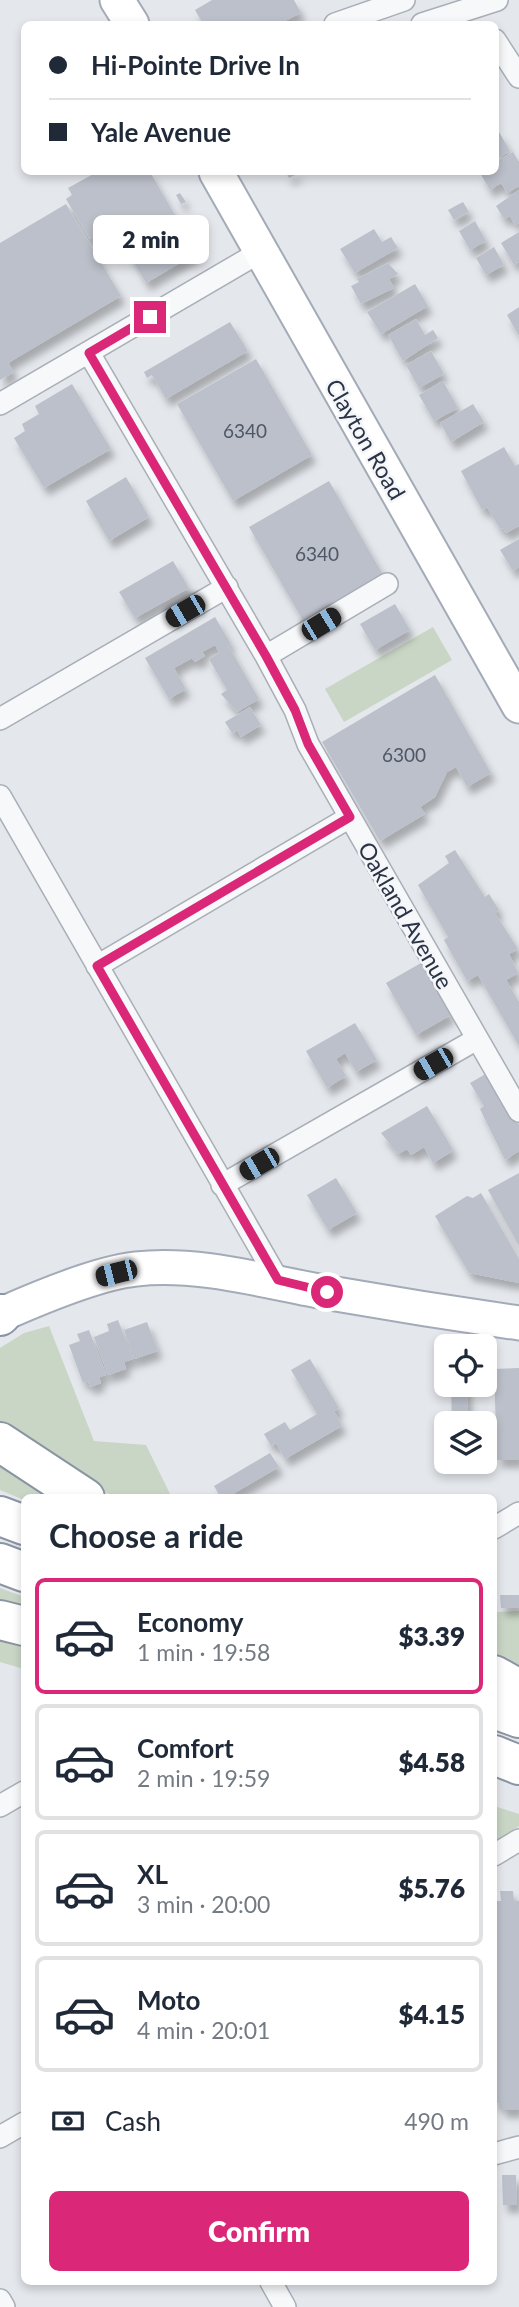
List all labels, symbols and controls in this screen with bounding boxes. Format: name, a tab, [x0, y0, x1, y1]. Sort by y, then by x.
text: Hi-Pointe Drive In	[91, 49, 300, 81]
text: Yale Avenue	[91, 116, 231, 148]
callout: 2 min	[92, 216, 208, 264]
text: 2 min	[122, 225, 180, 253]
route end	[134, 301, 166, 333]
street label: Clayton Road	[320, 374, 412, 504]
house number: 6340	[223, 419, 267, 442]
house number: 6340	[295, 542, 339, 565]
car	[162, 591, 209, 631]
car	[298, 604, 345, 644]
house number: 6300	[382, 743, 426, 766]
street label: Oakland Avenue	[353, 837, 459, 993]
car	[410, 1044, 457, 1084]
car	[236, 1144, 283, 1184]
car	[94, 1258, 139, 1288]
route start	[311, 1276, 343, 1308]
map controls	[434, 1334, 497, 1474]
button: locate	[434, 1334, 497, 1397]
button: layers	[434, 1411, 497, 1474]
text: Choose a ride	[49, 1516, 243, 1555]
icon: car	[53, 1605, 116, 1668]
text: Economy	[137, 1606, 243, 1638]
text: $3.39	[398, 1620, 465, 1652]
text: 1 min · 19:58	[137, 1638, 270, 1666]
icon: car	[53, 1731, 116, 1794]
text: Comfort	[137, 1732, 234, 1764]
text: $4.58	[398, 1746, 465, 1778]
text: 2 min · 19:59	[137, 1764, 270, 1792]
icon: car	[53, 1857, 116, 1920]
text: XL	[137, 1858, 168, 1890]
text: $5.76	[398, 1872, 465, 1904]
text: 3 min · 20:00	[137, 1890, 270, 1918]
icon: car	[53, 1983, 116, 2046]
text: Moto	[137, 1984, 200, 2016]
text: $4.15	[398, 1998, 465, 2030]
text: 4 min · 20:01	[137, 2016, 270, 2044]
icon: cash	[49, 2102, 87, 2140]
text: Cash	[105, 2105, 161, 2137]
text: 490 m	[404, 2107, 469, 2135]
button: Confirm	[49, 2191, 469, 2271]

